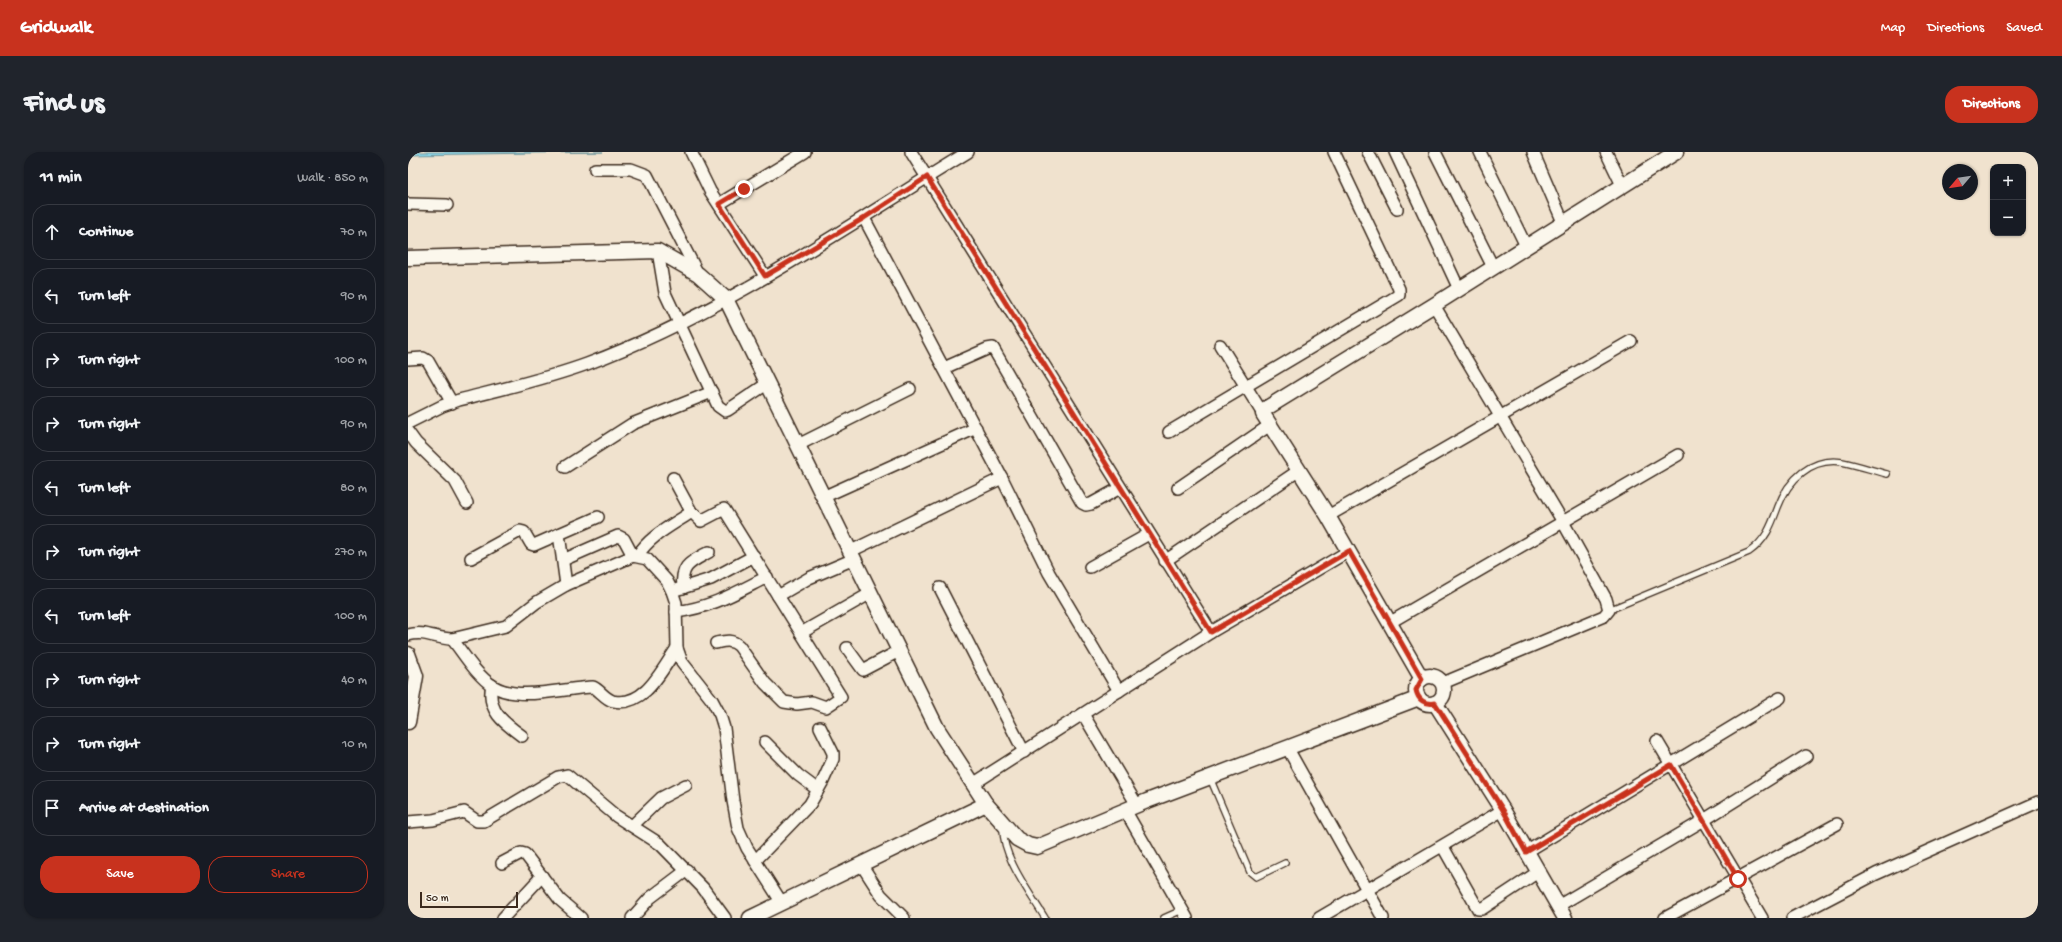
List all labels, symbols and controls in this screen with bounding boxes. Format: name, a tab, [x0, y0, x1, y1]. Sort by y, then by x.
text: Gridwalk	[20, 17, 92, 40]
text: Map	[1881, 20, 1905, 37]
text: Directions	[1927, 20, 1984, 37]
text: Saved	[2006, 20, 2042, 37]
button: Directions	[1945, 86, 2038, 123]
text: Find us	[24, 88, 104, 121]
north arrow	[1942, 164, 1978, 200]
map controls	[1990, 164, 2026, 236]
button: +	[1990, 164, 2026, 200]
text: 11 min	[40, 168, 82, 188]
text: Walk · 850 m	[297, 171, 368, 186]
route end	[735, 180, 753, 198]
button: −	[1990, 200, 2026, 236]
icon: ahead	[41, 221, 63, 243]
text: Continue	[79, 223, 133, 241]
text: 70 m	[341, 225, 367, 240]
icon: left	[41, 285, 63, 307]
text: Turn left	[79, 287, 130, 305]
text: 90 m	[341, 289, 367, 304]
icon: right	[41, 349, 63, 371]
text: Turn right	[79, 351, 139, 369]
text: 100 m	[335, 353, 367, 368]
icon: right	[41, 413, 63, 435]
text: Turn right	[79, 415, 139, 433]
text: 90 m	[341, 417, 367, 432]
icon: left	[41, 477, 63, 499]
text: Turn left	[79, 479, 130, 497]
text: 80 m	[340, 481, 367, 496]
icon: right	[41, 541, 63, 563]
text: Turn right	[79, 543, 139, 561]
text: 270 m	[334, 545, 367, 560]
icon: left	[41, 605, 63, 627]
text: Turn left	[79, 607, 130, 625]
text: 100 m	[335, 609, 367, 624]
icon: right	[41, 669, 63, 691]
text: Turn right	[79, 671, 139, 689]
text: 40 m	[341, 673, 367, 688]
icon: right	[41, 733, 63, 755]
text: Turn right	[79, 735, 139, 753]
text: 10 m	[342, 737, 367, 752]
icon: arrive	[41, 797, 63, 819]
text: Arrive at destination	[79, 799, 209, 817]
button: Save	[40, 856, 200, 893]
button: Share	[208, 856, 368, 893]
route start	[1729, 870, 1747, 888]
scale bar	[420, 890, 518, 909]
text: 50 m	[426, 893, 448, 905]

